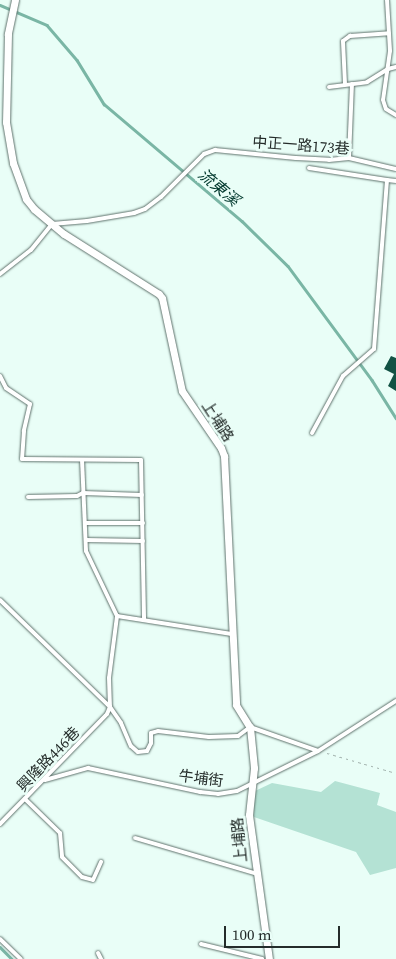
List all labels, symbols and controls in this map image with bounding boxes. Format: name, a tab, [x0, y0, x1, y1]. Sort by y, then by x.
street label: 中正一路173巷	[252, 133, 350, 157]
water label: 流東溪	[194, 164, 244, 210]
street label: 上埔路	[198, 397, 238, 445]
street label: 興隆路446巷	[13, 723, 83, 795]
street label: 牛埔街	[178, 766, 224, 790]
street label: 上埔路	[228, 817, 250, 863]
scale bar	[226, 916, 342, 948]
text: 100 m	[232, 924, 272, 945]

